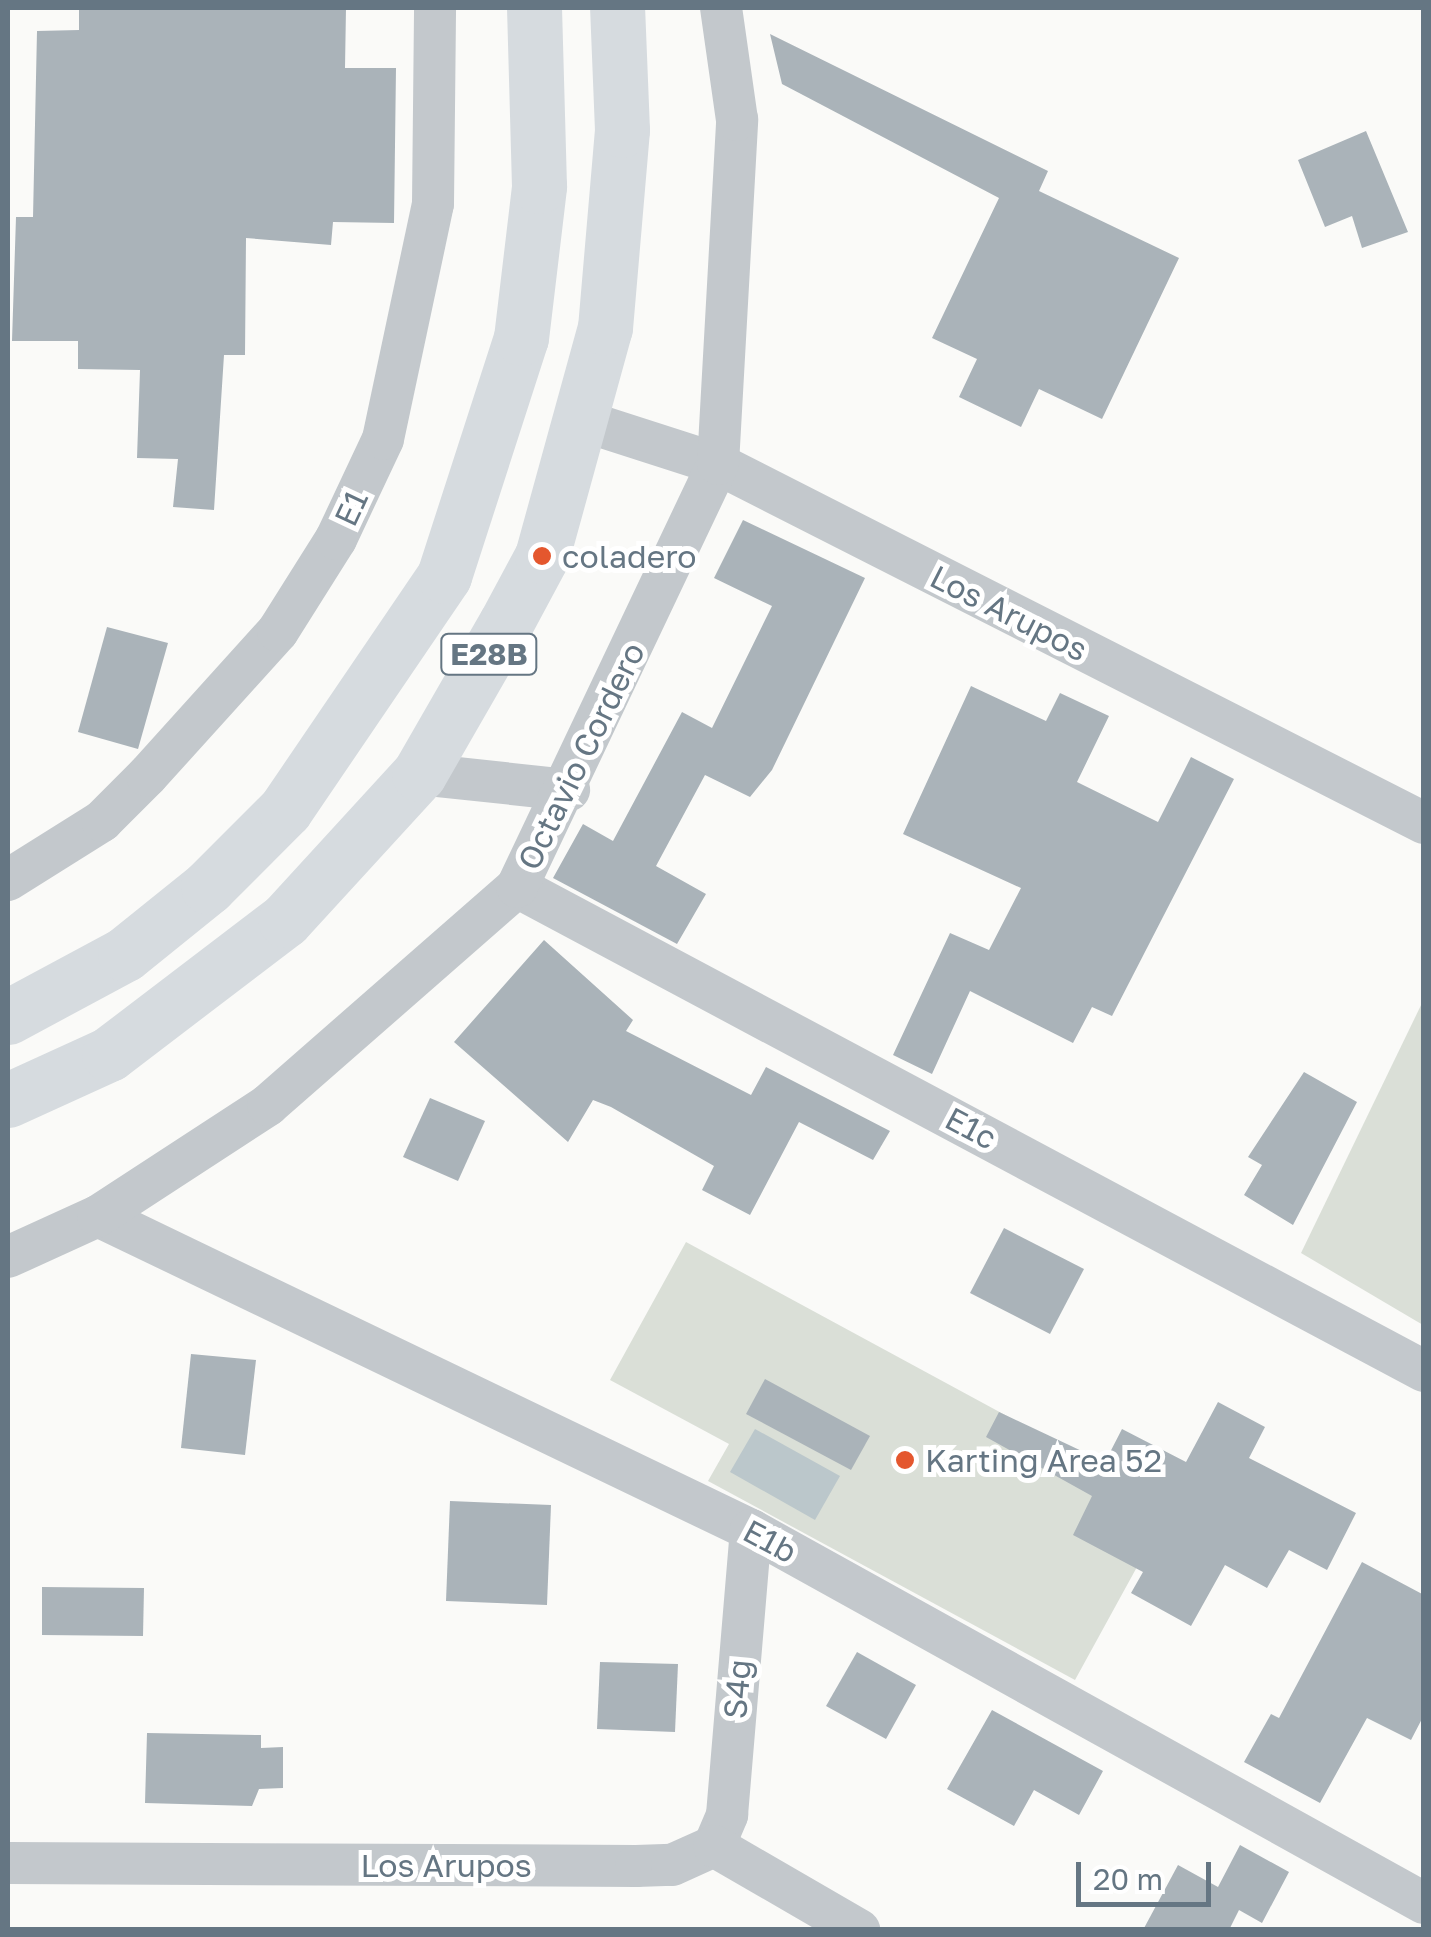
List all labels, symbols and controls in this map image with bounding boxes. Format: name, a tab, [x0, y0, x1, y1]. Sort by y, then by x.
street label: E1	[326, 484, 376, 532]
place label: coladero	[562, 537, 697, 575]
marker: coladero	[531, 545, 553, 567]
street label: Los Arupos	[924, 557, 1094, 669]
road number: E28B	[439, 629, 539, 679]
street label: Octavio Cordero	[509, 636, 653, 876]
street label: E1c	[939, 1099, 1003, 1157]
place label: Karting Area 52	[925, 1441, 1162, 1479]
marker: Karting Area 52	[894, 1449, 916, 1471]
street label: E1b	[737, 1511, 803, 1571]
street label: S4g	[715, 1658, 759, 1720]
scale bar	[1081, 1842, 1216, 1904]
street label: Los Arupos	[360, 1846, 532, 1884]
text: 20 m	[1093, 1861, 1163, 1897]

